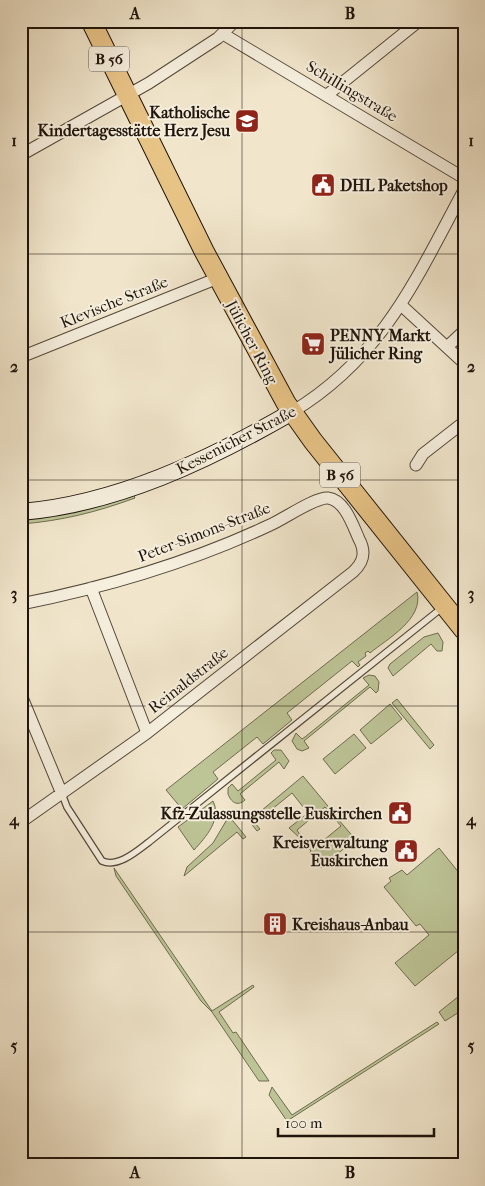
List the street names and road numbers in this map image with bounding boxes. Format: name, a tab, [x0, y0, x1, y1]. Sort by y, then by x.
road number: B 56	[89, 46, 129, 72]
street label: Schillingstraße	[303, 56, 401, 126]
street label: Klevische Straße	[57, 272, 171, 332]
street label: Jülicher Ring	[221, 295, 282, 387]
street label: Kessenicher Straße	[173, 402, 299, 478]
road number: B 56	[320, 462, 360, 488]
street label: Peter-Simons-Straße	[135, 498, 273, 566]
street label: Reinaldstraße	[144, 643, 232, 717]

